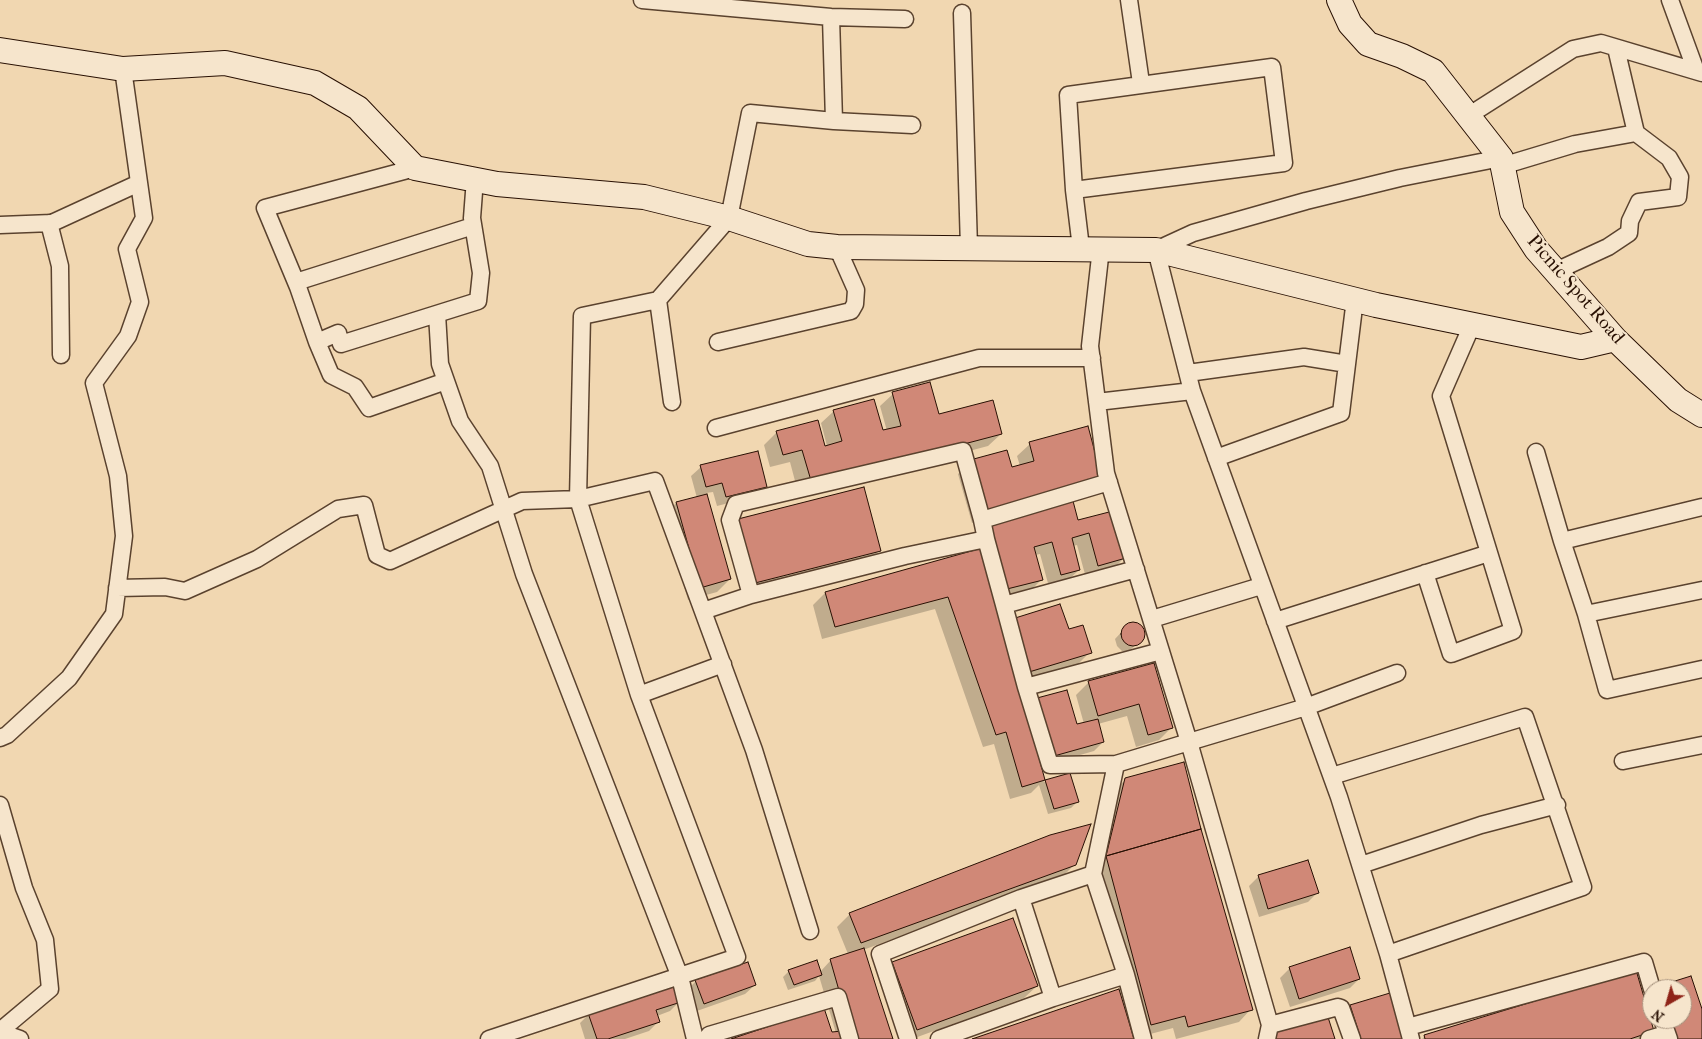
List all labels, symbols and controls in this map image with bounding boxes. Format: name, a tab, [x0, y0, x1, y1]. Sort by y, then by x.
street label: Picnic Spot Road	[1521, 231, 1629, 349]
north arrow	[1642, 979, 1692, 1029]
text: N	[1649, 1005, 1667, 1025]

